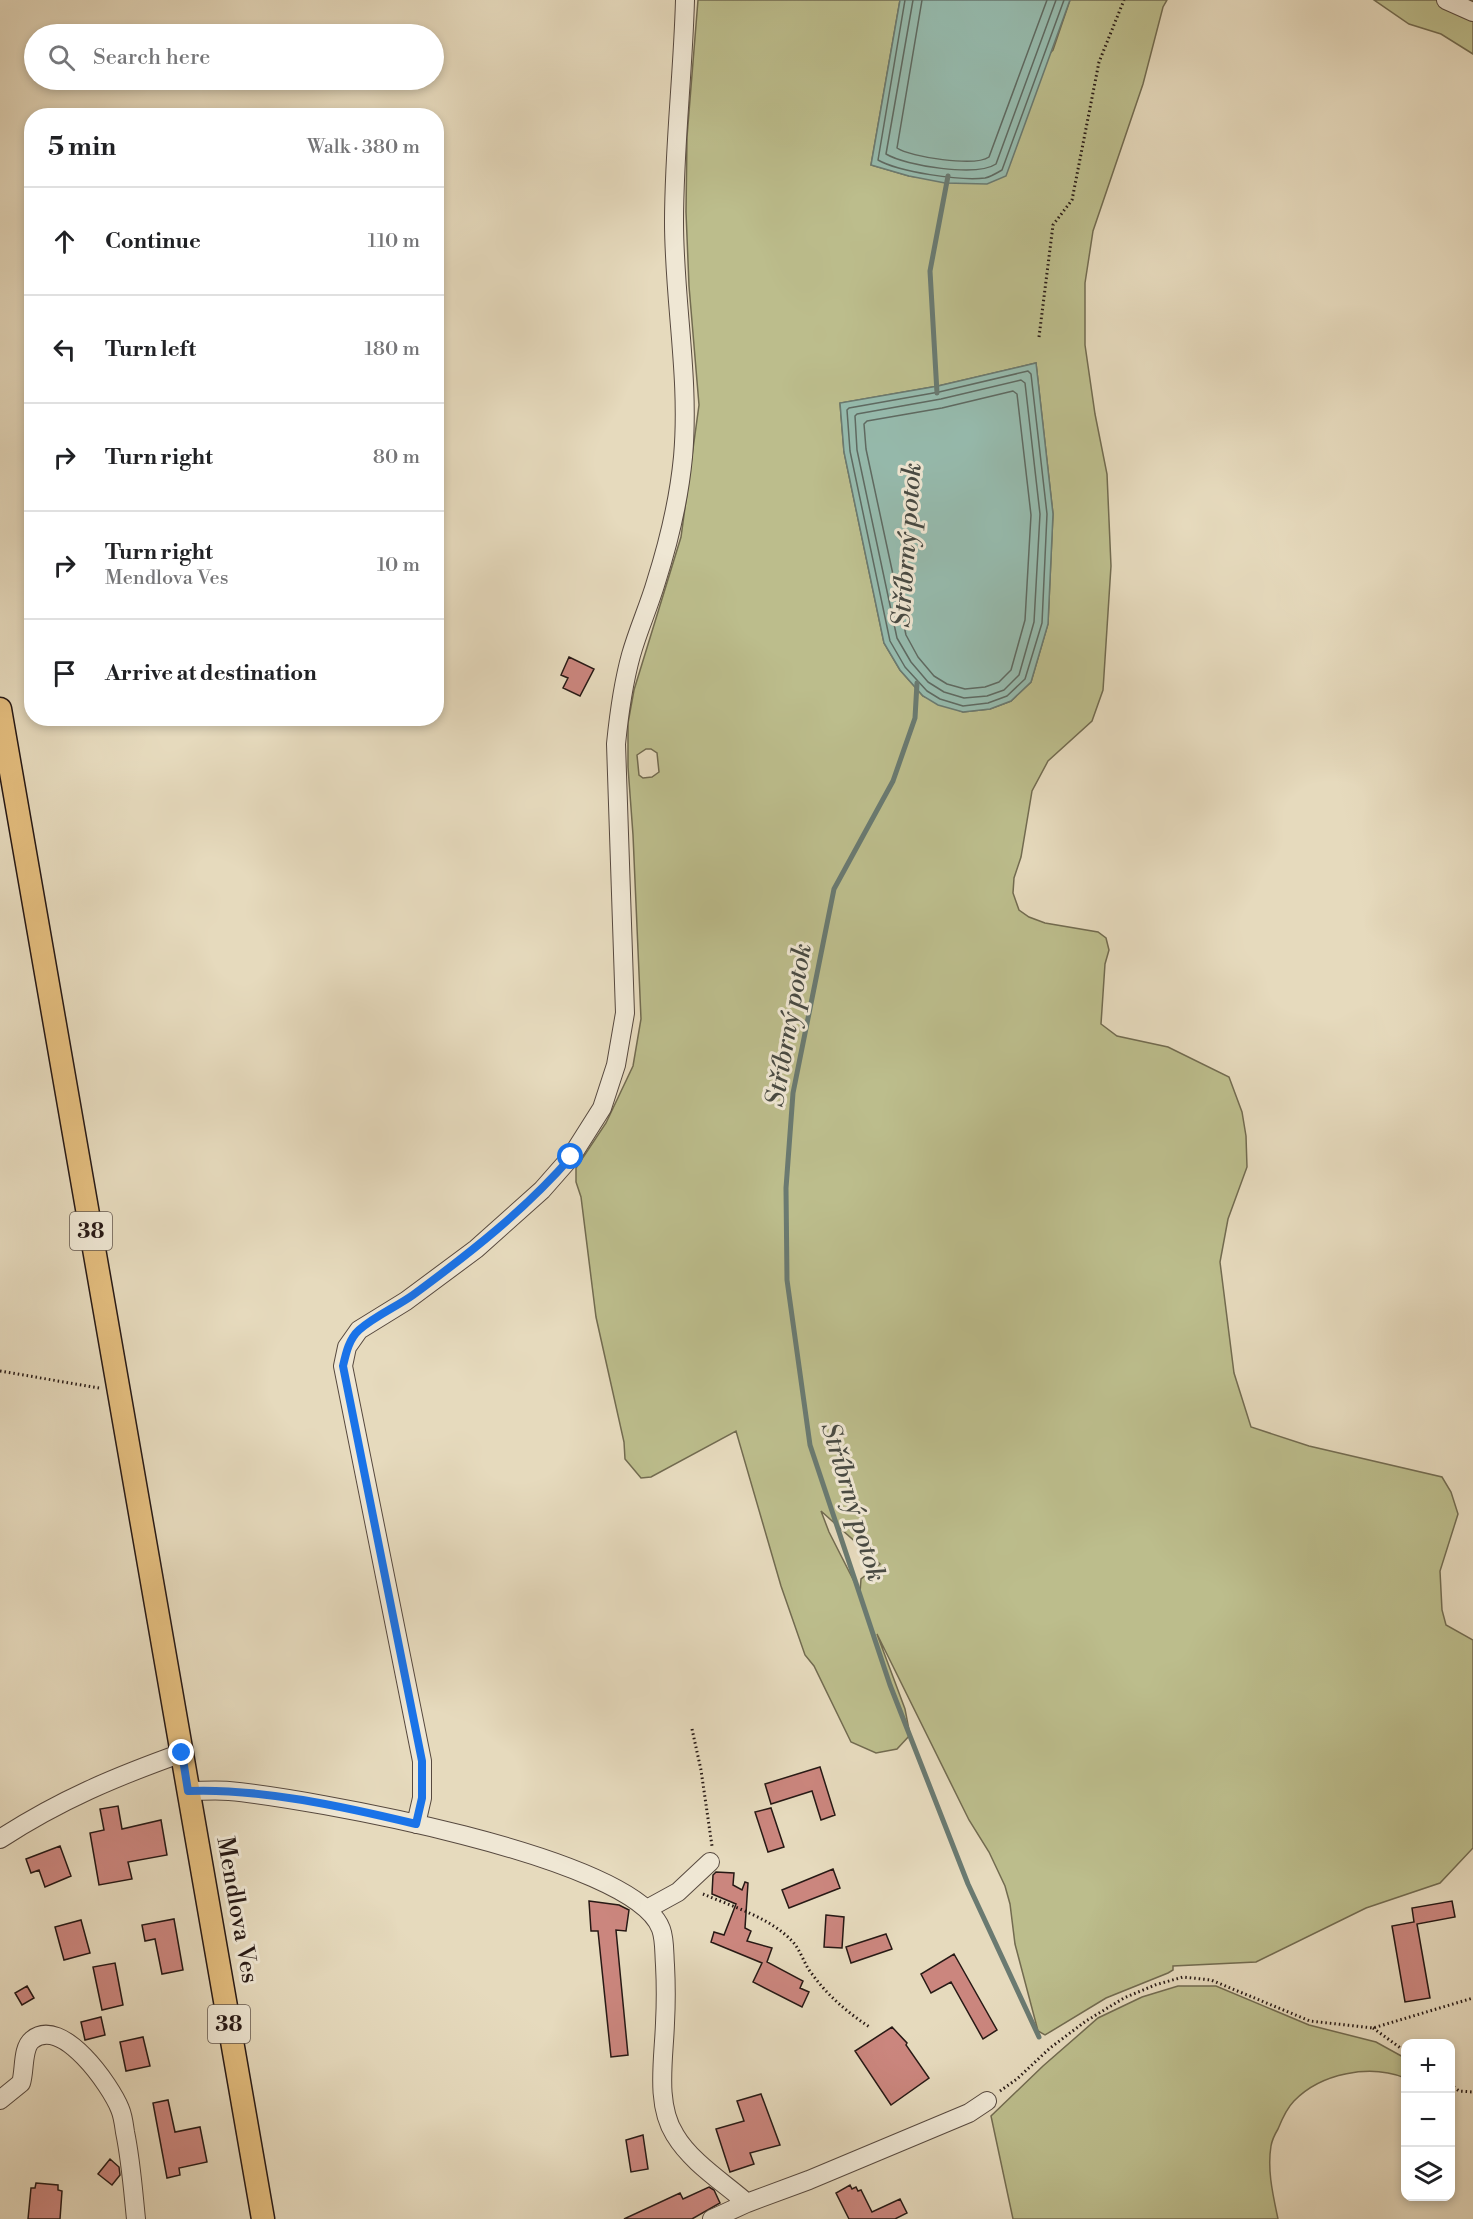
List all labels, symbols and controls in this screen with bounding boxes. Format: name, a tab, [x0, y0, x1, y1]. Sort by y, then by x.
search box	[24, 24, 444, 90]
icon: search	[45, 41, 78, 74]
text: Search here	[93, 44, 210, 71]
text: 5 min	[48, 131, 116, 163]
text: Walk · 380 m	[307, 135, 420, 160]
icon: ahead	[48, 225, 81, 258]
text: Continue	[105, 228, 201, 255]
text: 110 m	[368, 229, 420, 254]
icon: left	[48, 333, 81, 366]
text: Turn left	[105, 336, 196, 363]
text: 180 m	[365, 337, 420, 362]
icon: right	[48, 441, 81, 474]
text: Turn right	[105, 444, 213, 471]
text: 80 m	[373, 445, 420, 470]
water label: Stříbrný potok	[885, 462, 929, 628]
text: Turn right	[105, 539, 213, 566]
icon: right	[48, 549, 81, 582]
text: 10 m	[377, 553, 420, 578]
text: Mendlova Ves	[105, 566, 228, 591]
icon: arrive	[48, 657, 81, 690]
text: Arrive at destination	[105, 660, 317, 687]
water label: Stříbrný potok	[759, 941, 819, 1109]
route start	[557, 1143, 583, 1169]
road number: 38	[70, 1212, 112, 1250]
water label: Stříbrný potok	[814, 1418, 892, 1586]
route end	[168, 1739, 194, 1765]
street label: Mendlova Ves	[209, 1834, 265, 1986]
road number: 38	[208, 2005, 250, 2043]
map controls	[1401, 2039, 1455, 2201]
button: +	[1401, 2039, 1455, 2093]
button: −	[1401, 2093, 1455, 2147]
button: layers	[1401, 2147, 1455, 2201]

